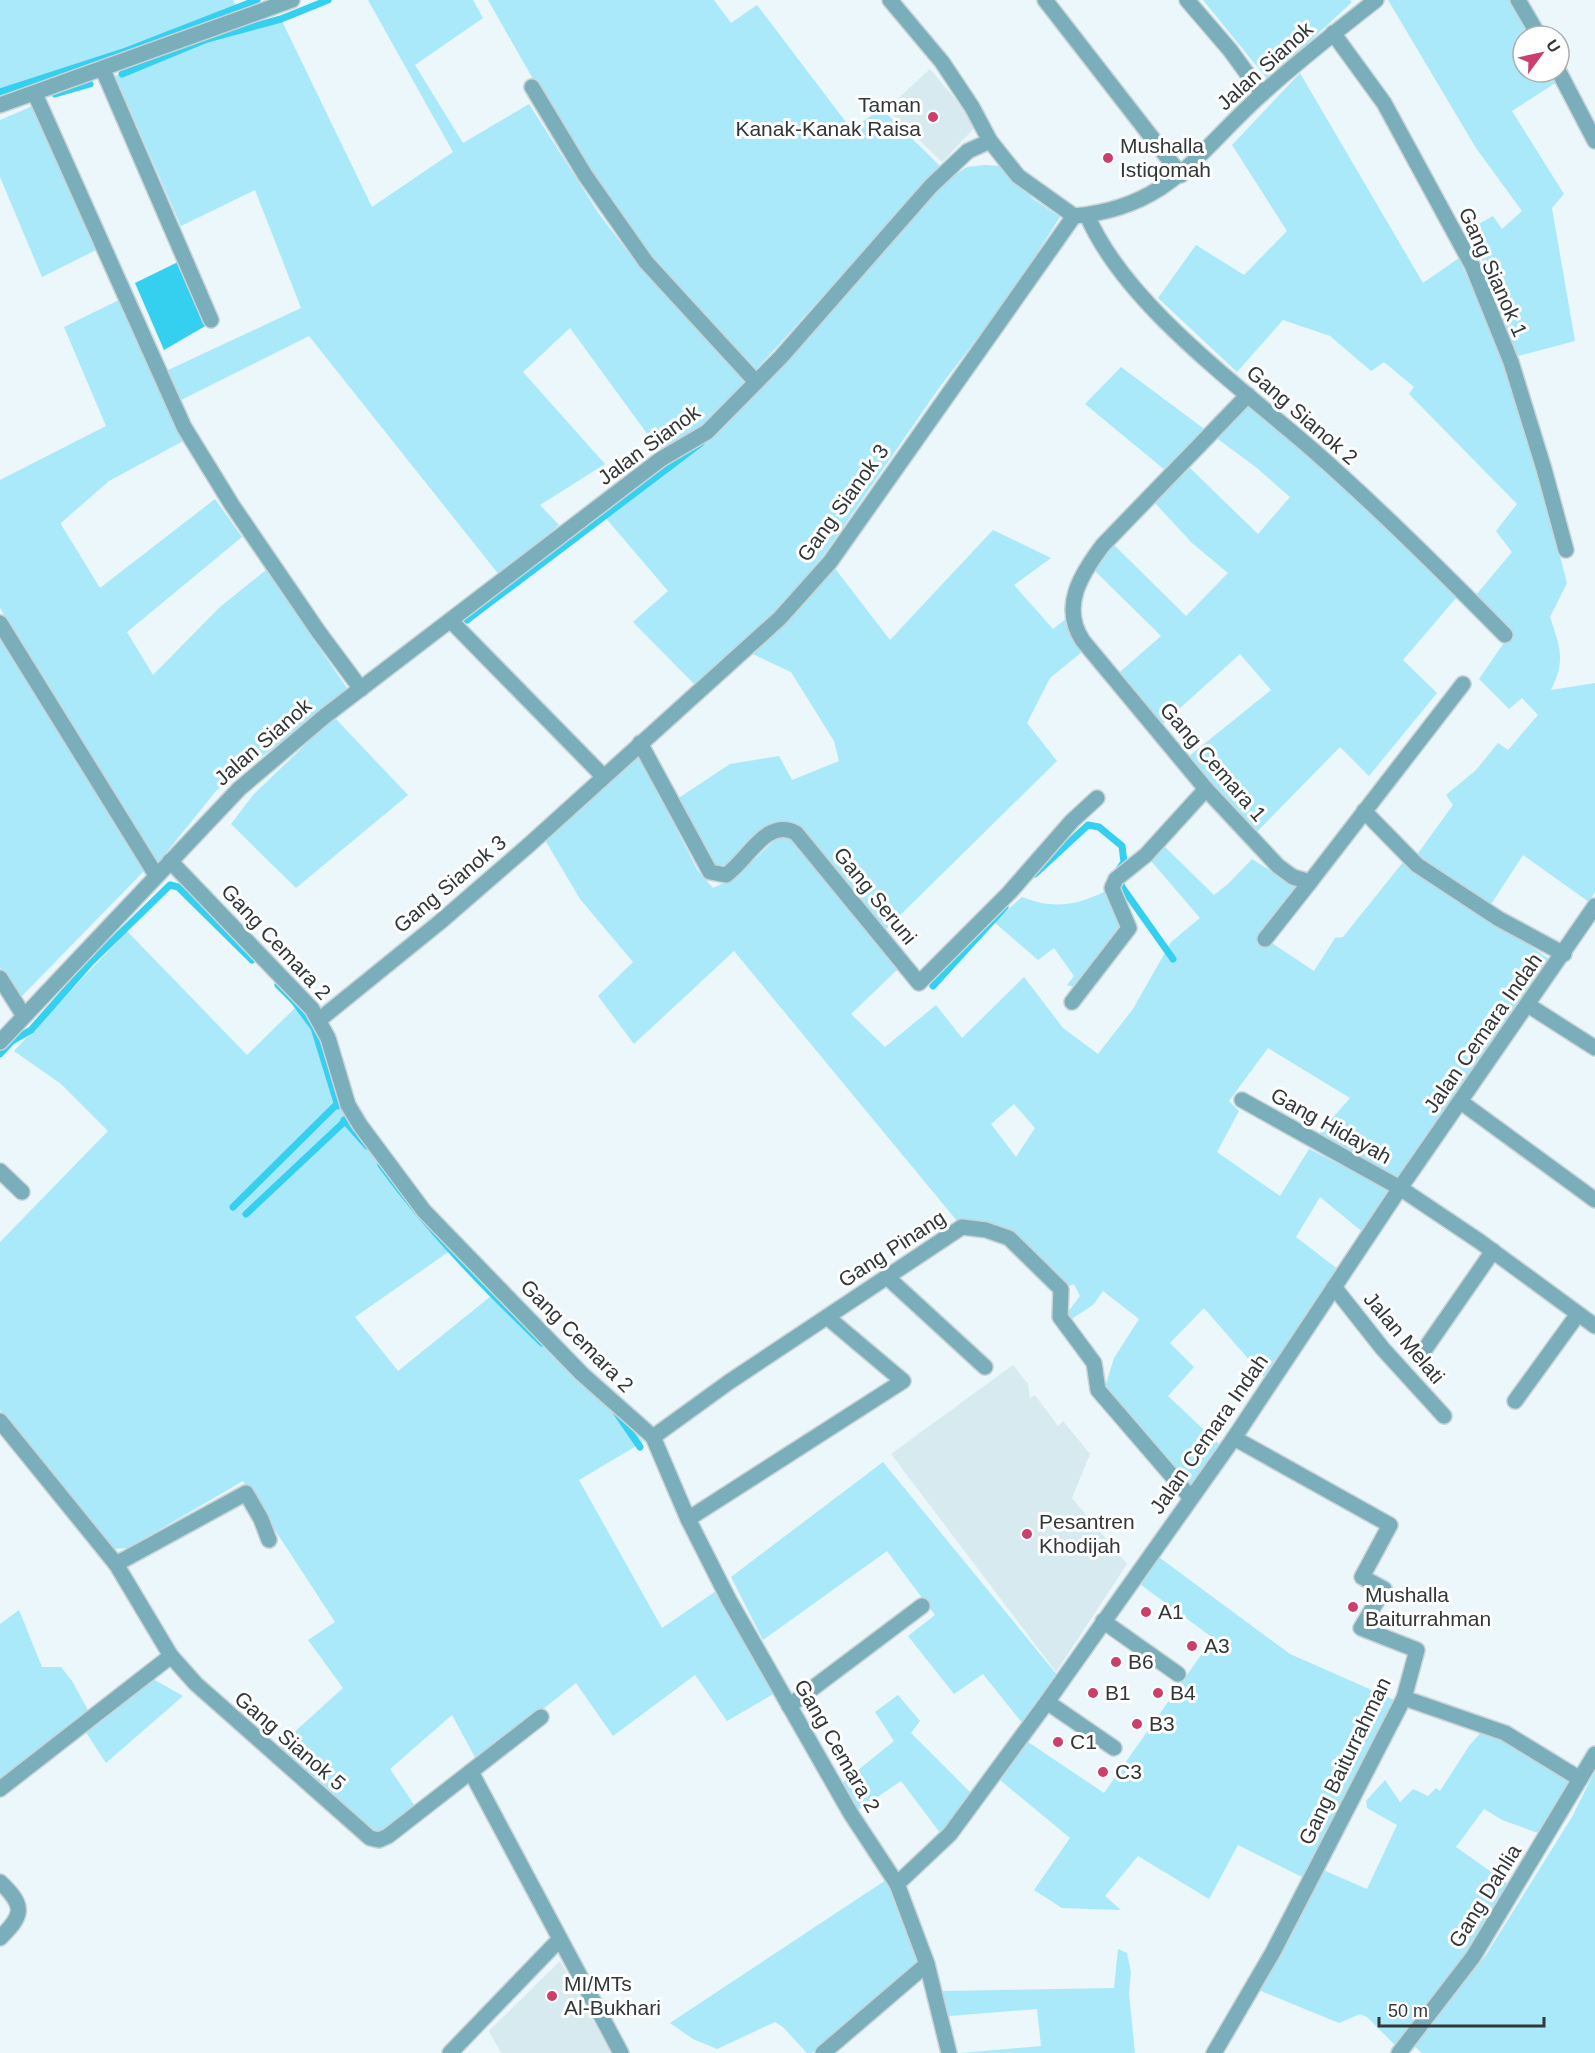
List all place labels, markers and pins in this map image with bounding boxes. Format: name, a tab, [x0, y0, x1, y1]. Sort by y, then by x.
place label: Taman Kanak-Kanak Raisa	[735, 93, 921, 140]
marker: Taman Kanak-Kanak Raisa	[926, 110, 940, 124]
place label: Mushalla Istiqomah	[1120, 134, 1211, 181]
marker: Mushalla Istiqomah	[1101, 151, 1115, 165]
place label: Pesantren Khodijah	[1039, 1510, 1135, 1557]
marker: Pesantren Khodijah	[1020, 1527, 1034, 1541]
place label: Mushalla Baiturrahman	[1365, 1583, 1491, 1630]
place label: A1	[1158, 1600, 1184, 1623]
marker: Mushalla Baiturrahman	[1346, 1600, 1360, 1614]
marker: A1	[1139, 1605, 1153, 1619]
place label: A3	[1204, 1634, 1230, 1657]
marker: A3	[1185, 1639, 1199, 1653]
place label: B6	[1128, 1650, 1154, 1673]
marker: B6	[1109, 1655, 1123, 1669]
place label: B1	[1105, 1681, 1131, 1704]
place label: B4	[1170, 1681, 1196, 1704]
marker: B1	[1086, 1686, 1100, 1700]
marker: B4	[1151, 1686, 1165, 1700]
place label: B3	[1149, 1712, 1175, 1735]
marker: B3	[1130, 1717, 1144, 1731]
place label: C1	[1070, 1730, 1097, 1753]
marker: C1	[1051, 1735, 1065, 1749]
place label: C3	[1115, 1760, 1142, 1783]
marker: C3	[1096, 1765, 1110, 1779]
place label: MI/MTs Al-Bukhari	[564, 1972, 661, 2019]
marker: MI/MTs Al-Bukhari	[545, 1989, 559, 2003]

